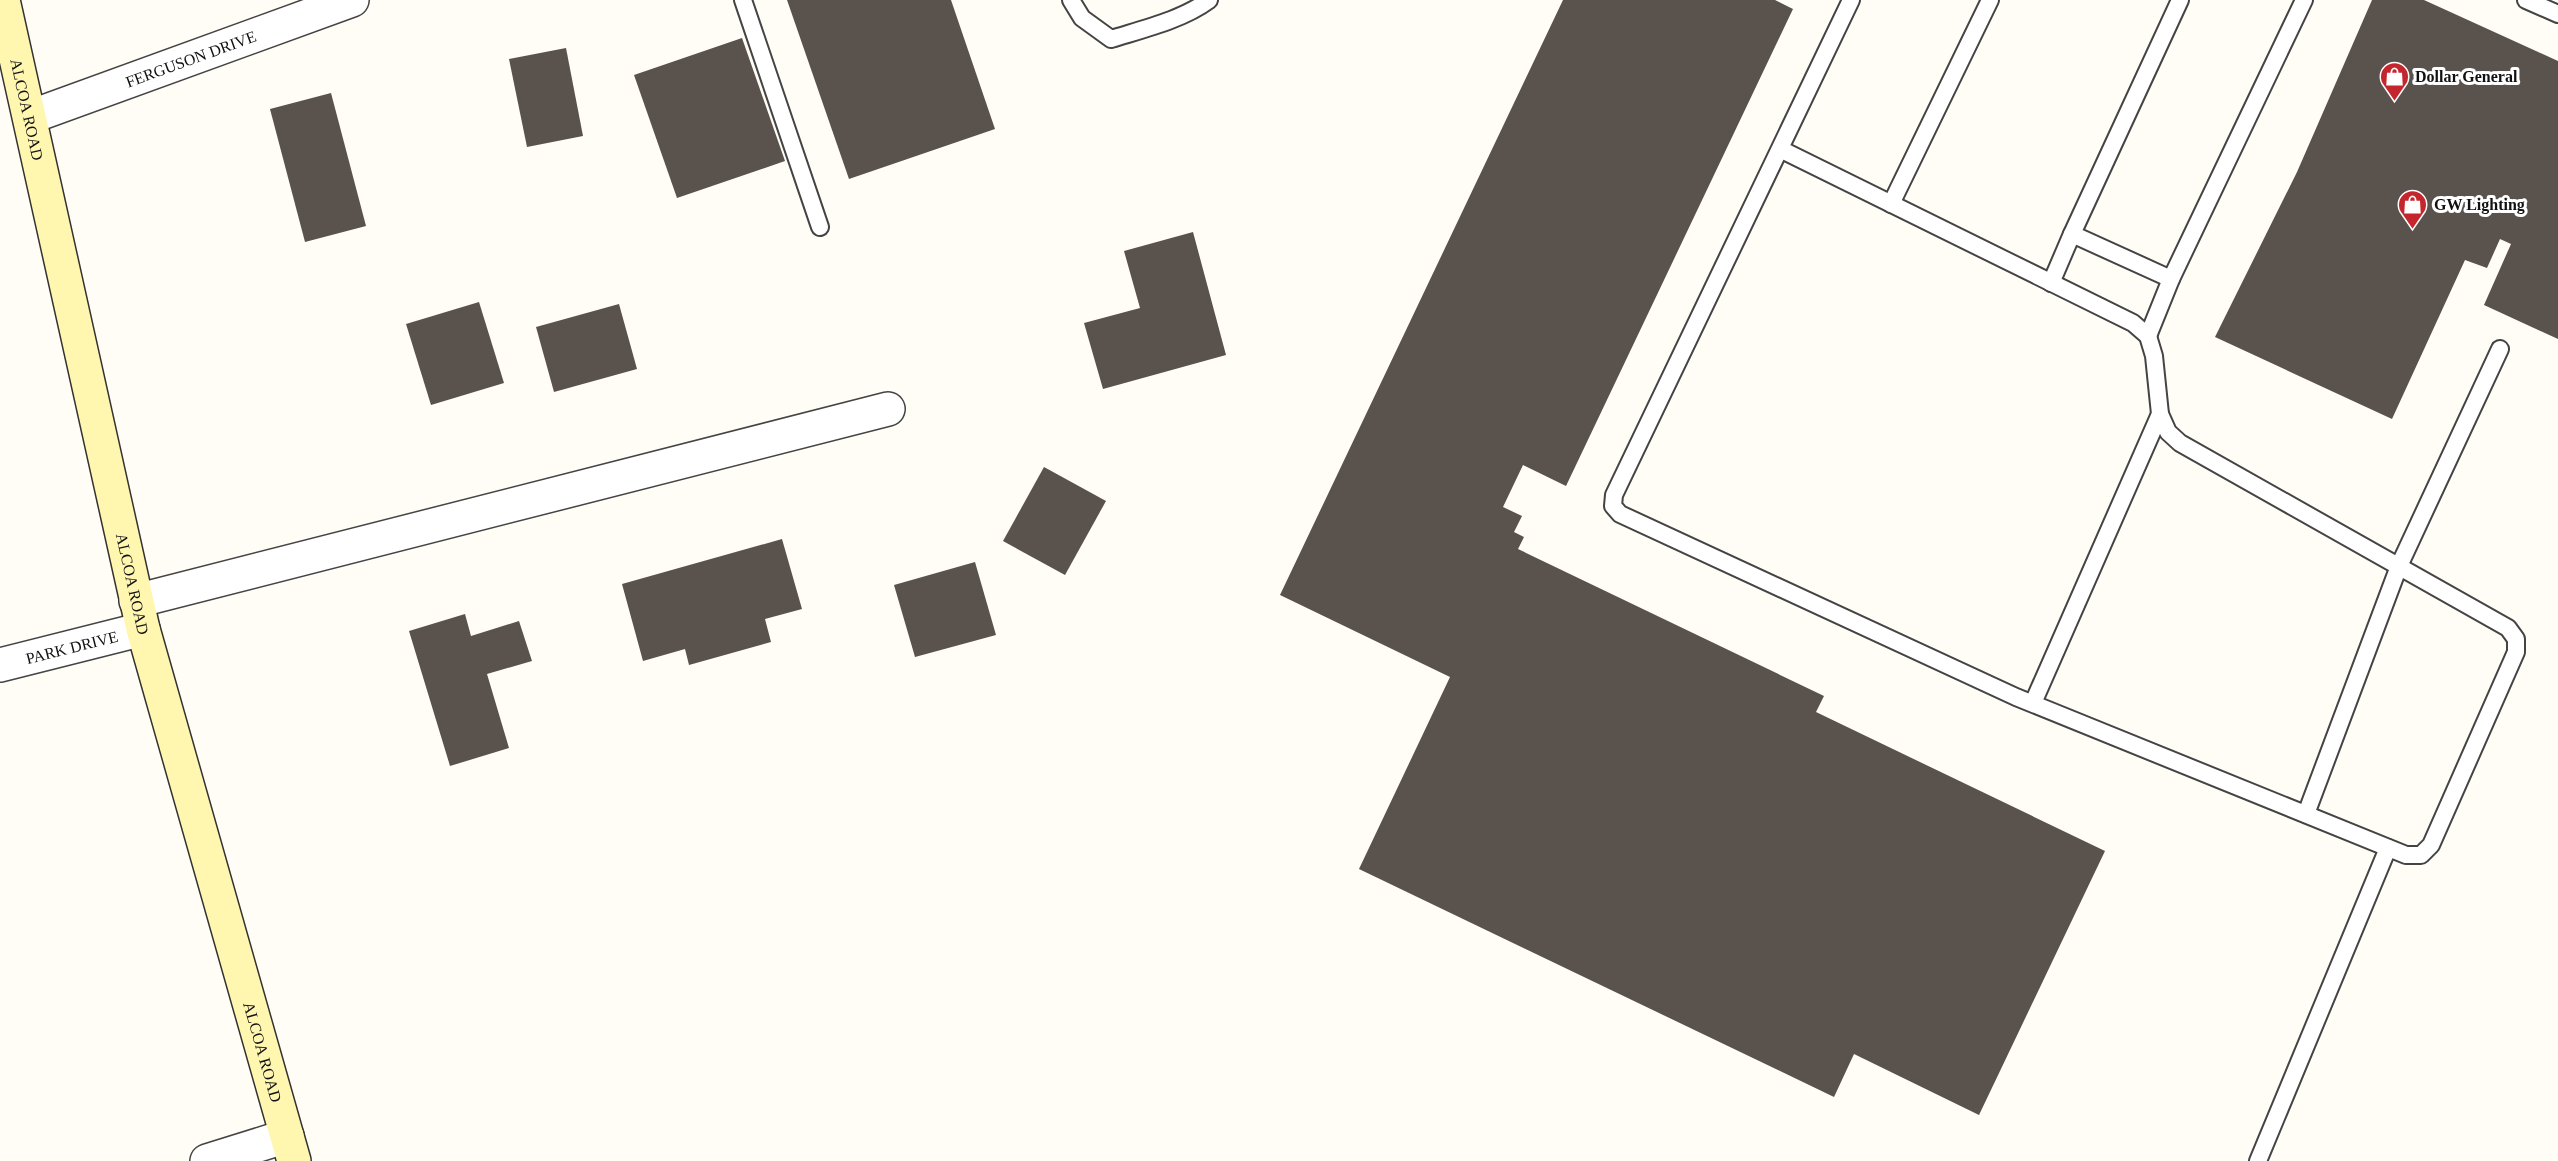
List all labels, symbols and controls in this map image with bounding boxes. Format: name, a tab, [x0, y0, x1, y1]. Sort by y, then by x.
street label: FERGUSON DRIVE	[123, 27, 258, 90]
street label: ALCOA ROAD	[8, 57, 47, 162]
shop icon: Dollar General	[2378, 60, 2410, 102]
place label: Dollar General	[2415, 68, 2518, 85]
shop icon: GW Lighting	[2397, 188, 2429, 230]
place label: GW Lighting	[2434, 196, 2525, 214]
street label: ALCOA ROAD	[113, 531, 152, 636]
street label: PARK DRIVE	[24, 627, 119, 667]
street label: ALCOA ROAD	[241, 1000, 285, 1104]

